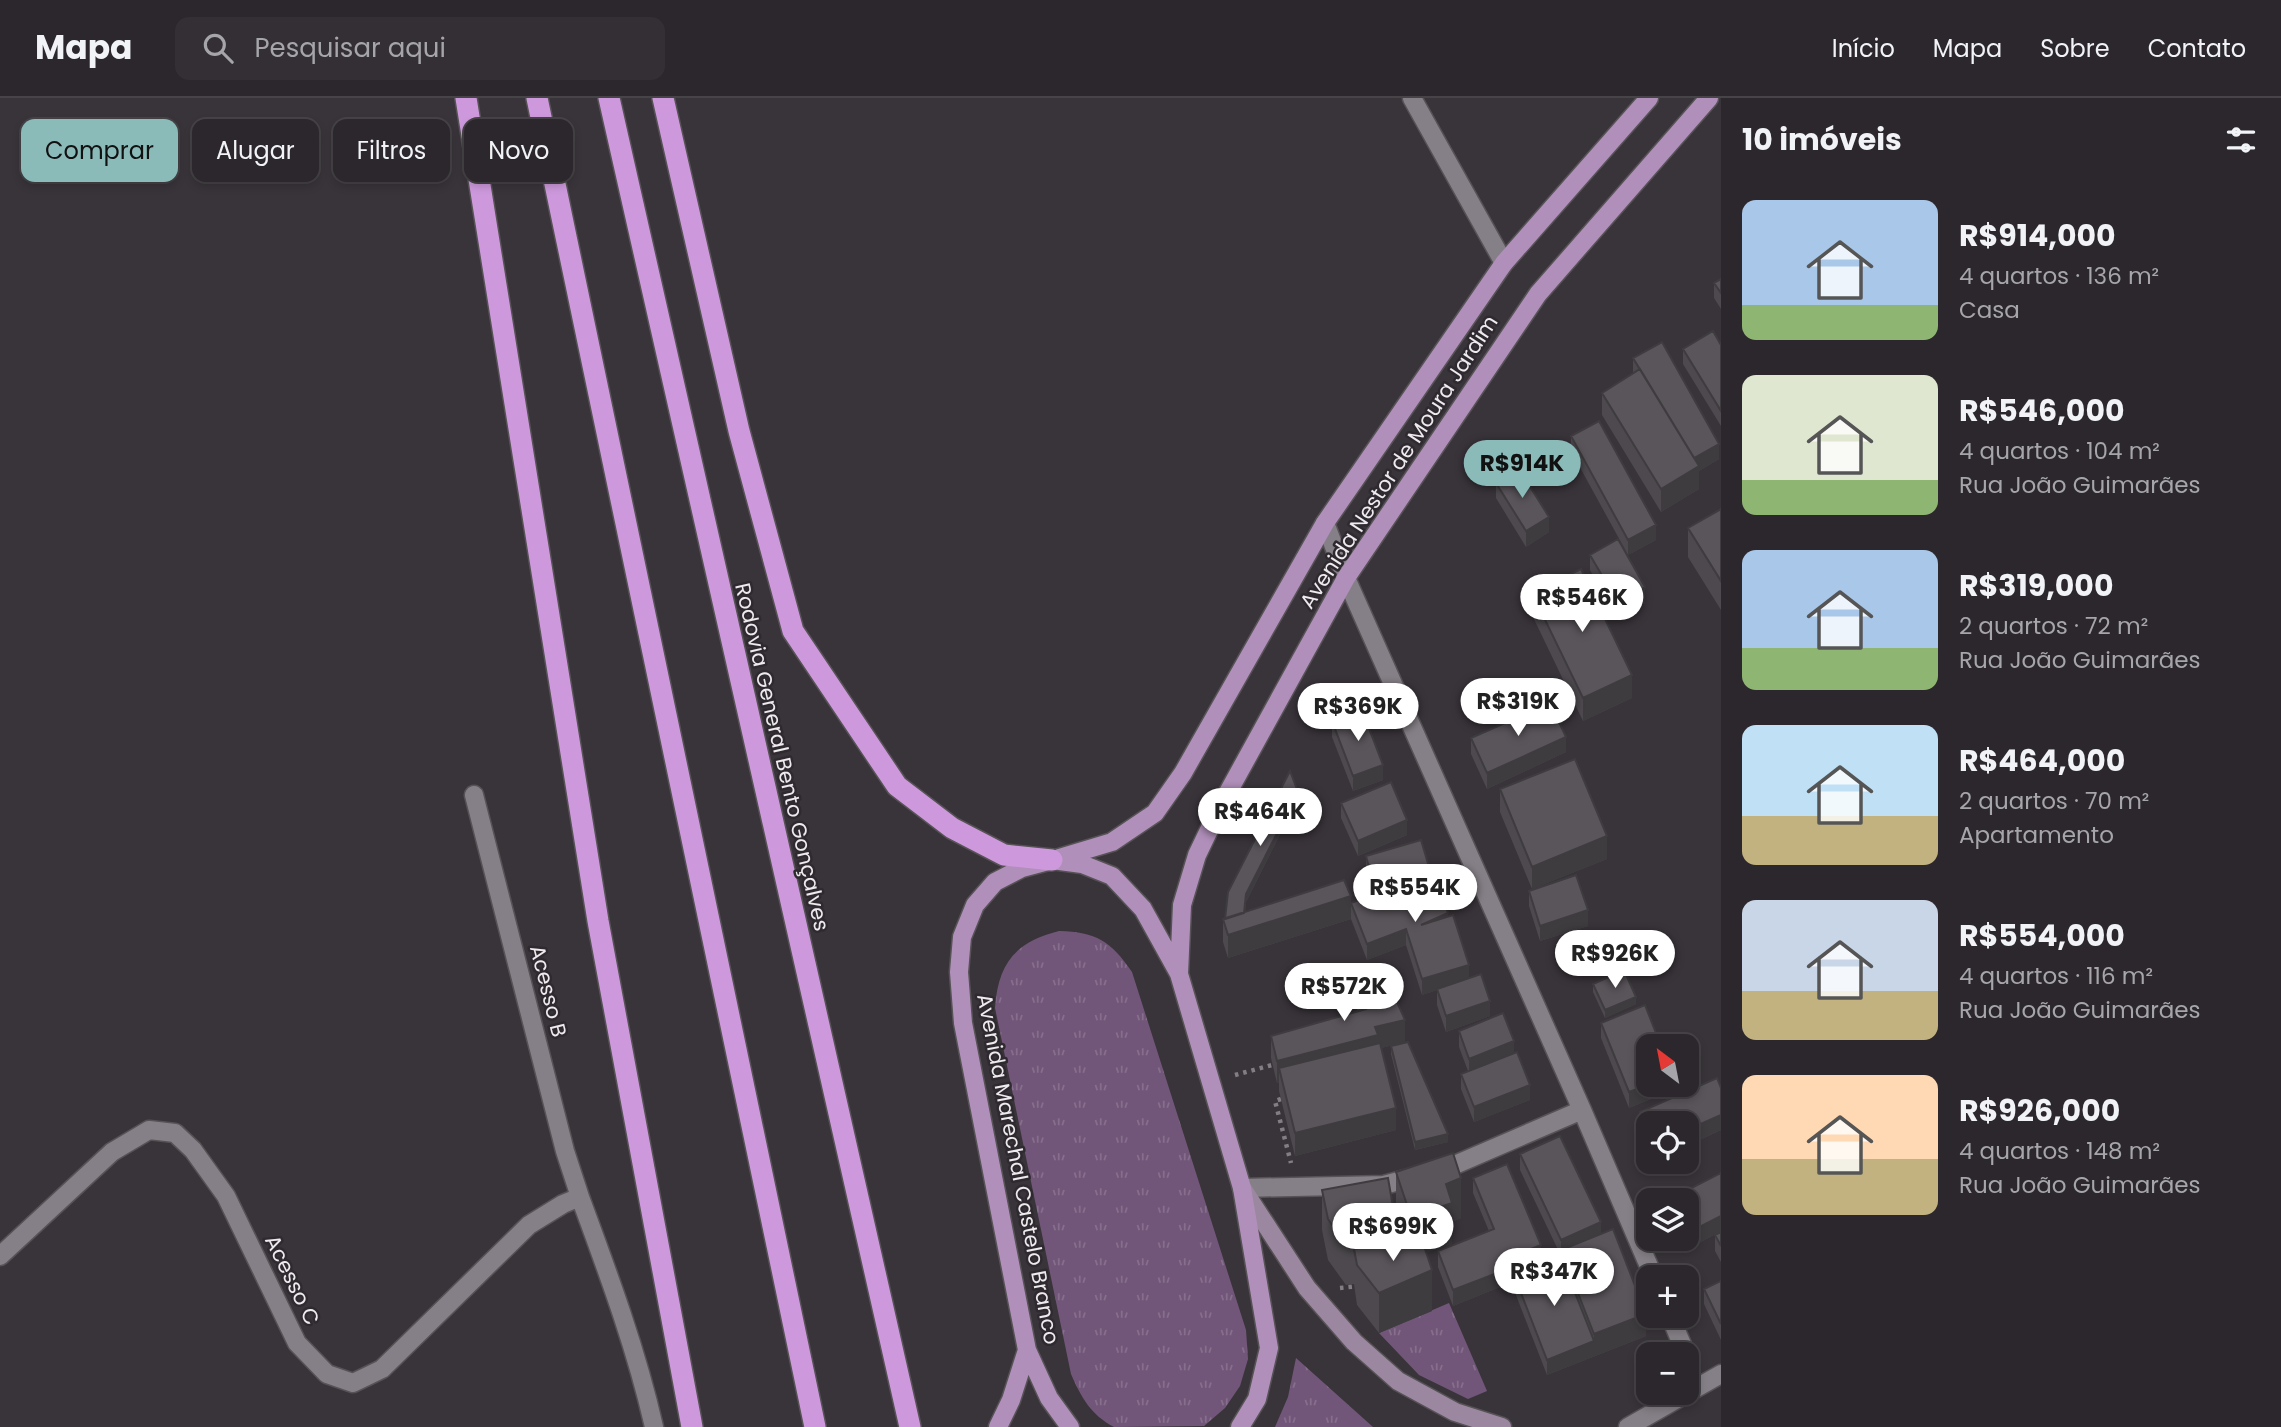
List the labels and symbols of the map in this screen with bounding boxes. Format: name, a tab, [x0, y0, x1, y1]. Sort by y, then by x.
street label: Avenida Nestor de Moura Jardim	[1293, 309, 1505, 614]
pin: R$914K	[1465, 440, 1579, 500]
pin: R$546K	[1525, 574, 1639, 634]
street label: Rodovia General Bento Gonçalves	[728, 580, 837, 934]
pin: R$319K	[1461, 678, 1575, 738]
pin: R$369K	[1301, 684, 1415, 743]
pin: R$464K	[1203, 788, 1317, 848]
pin: R$554K	[1358, 864, 1472, 924]
pin: R$926K	[1558, 930, 1672, 990]
street label: Acesso B	[523, 942, 574, 1040]
pin: R$572K	[1287, 964, 1401, 1023]
street label: Avenida Marechal Castelo Branco	[970, 991, 1067, 1347]
north arrow	[1636, 1034, 1699, 1097]
pin: R$699K	[1336, 1204, 1450, 1263]
street label: Acesso C	[258, 1230, 327, 1330]
pin: R$347K	[1497, 1248, 1611, 1308]

